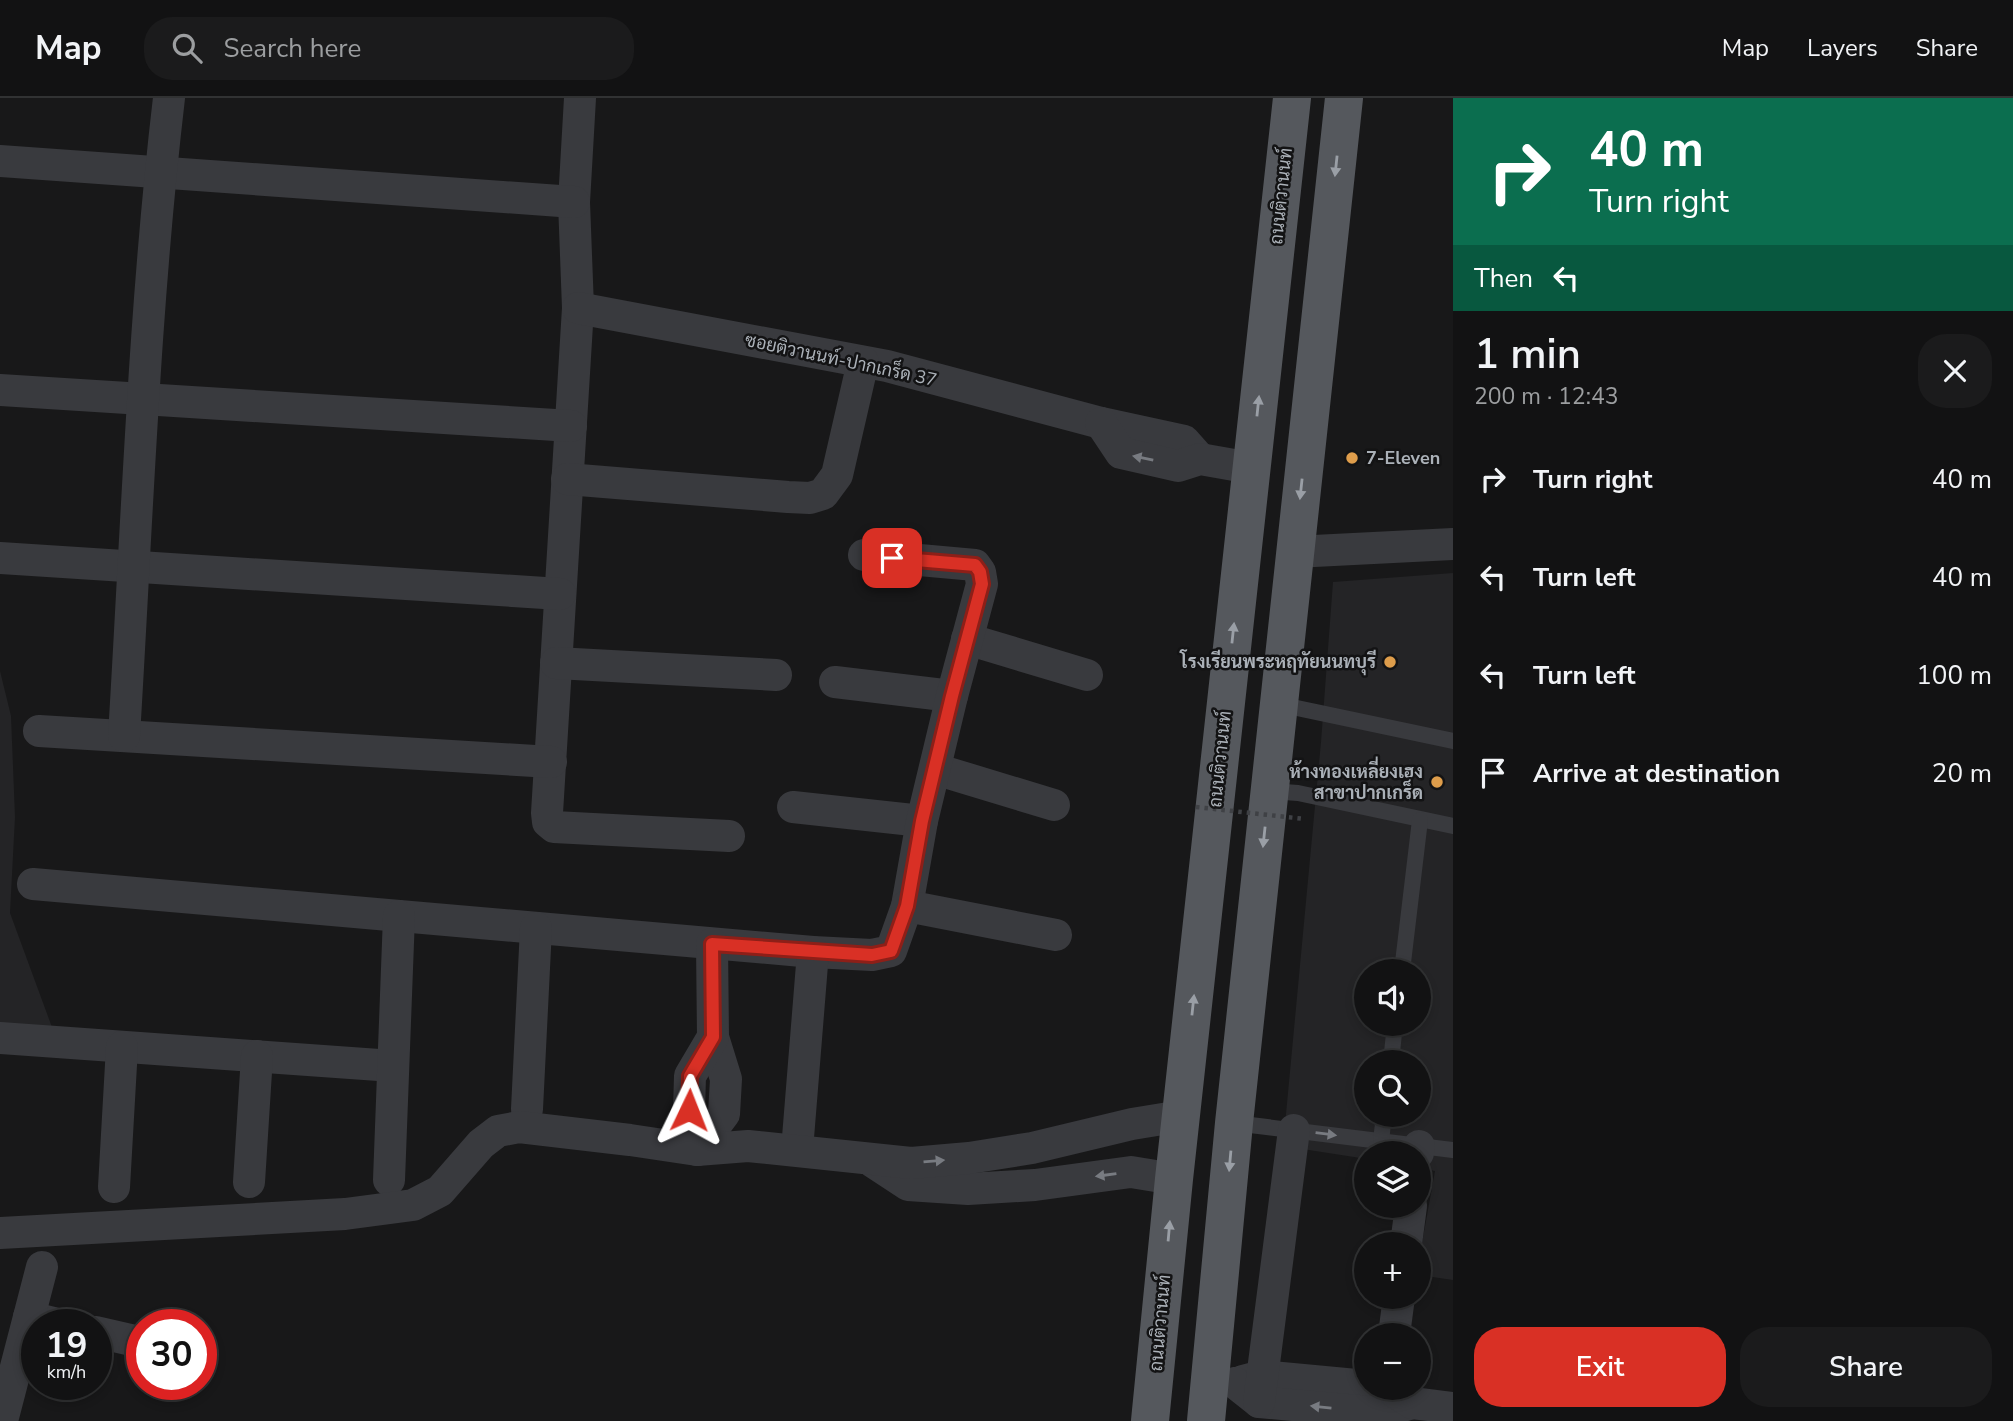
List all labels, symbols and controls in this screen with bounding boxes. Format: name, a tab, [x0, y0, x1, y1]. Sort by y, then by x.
search box	[144, 17, 634, 80]
text: Map	[35, 26, 102, 71]
icon: search	[168, 29, 206, 67]
text: Search here	[224, 31, 361, 66]
text: Map	[1722, 32, 1769, 64]
text: Layers	[1807, 32, 1878, 64]
text: Share	[1916, 32, 1978, 64]
text: 40 m	[1589, 116, 1704, 183]
icon: right	[1474, 126, 1565, 217]
street label: ถนนติวานนท์	[1263, 146, 1298, 246]
one-way arrow	[1331, 155, 1342, 177]
text: Turn right	[1589, 180, 1729, 223]
icon: left	[1547, 259, 1585, 297]
text: Then	[1474, 261, 1533, 296]
street label: ซอยติวานนท์-ปากเกร็ด 37	[743, 326, 940, 392]
text: 1 min	[1474, 326, 1581, 383]
button: close	[1918, 334, 1992, 408]
text: 200 m · 12:43	[1474, 381, 1619, 412]
one-way arrow	[1252, 395, 1263, 417]
place label: 7-Eleven	[1366, 446, 1440, 470]
marker: 7-Eleven	[1344, 450, 1360, 466]
one-way arrow	[1132, 452, 1154, 463]
icon: right	[1474, 460, 1512, 498]
text: Turn right	[1533, 462, 1652, 497]
text: 40 m	[1932, 462, 1992, 497]
one-way arrow	[1295, 479, 1306, 501]
pin	[862, 528, 922, 588]
icon: arrive	[873, 539, 911, 577]
icon: left	[1474, 558, 1512, 596]
text: Turn left	[1533, 560, 1636, 595]
text: 40 m	[1932, 560, 1992, 595]
one-way arrow	[1228, 621, 1239, 643]
place label: โรงเรียนพระหฤทัยนนทบุรี	[1179, 649, 1376, 676]
marker: โรงเรียนพระหฤทัยนนทบุรี	[1382, 654, 1398, 670]
icon: left	[1474, 656, 1512, 694]
text: Turn left	[1533, 658, 1636, 693]
text: 100 m	[1916, 658, 1992, 693]
street label: ถนนติวานนท์	[1202, 709, 1237, 809]
icon: arrive	[1474, 754, 1512, 792]
place label: ห้างทองเหลี่ยงเฮง สาขาปากเกร็ด	[1289, 756, 1423, 805]
text: Arrive at destination	[1533, 756, 1780, 791]
text: 20 m	[1932, 756, 1992, 791]
marker: ห้างทองเหลี่ยงเฮง สาขาปากเกร็ด	[1429, 774, 1445, 790]
one-way arrow	[1258, 827, 1269, 849]
map controls	[1354, 959, 1431, 1400]
button: sound	[1354, 959, 1431, 1036]
one-way arrow	[1188, 994, 1199, 1016]
button: search	[1354, 1050, 1431, 1127]
position arrow	[652, 1073, 726, 1147]
one-way arrow	[1315, 1129, 1337, 1140]
button: layers	[1354, 1141, 1431, 1218]
one-way arrow	[1224, 1150, 1235, 1172]
one-way arrow	[923, 1155, 945, 1166]
one-way arrow	[1095, 1170, 1117, 1181]
one-way arrow	[1164, 1220, 1175, 1242]
button: +	[1354, 1232, 1431, 1309]
street label: ถนนติวานนท์	[1143, 1274, 1176, 1372]
speed limit sign: 30	[126, 1309, 217, 1400]
text: 19	[45, 1322, 88, 1369]
button: −	[1354, 1323, 1431, 1400]
button: Exit	[1474, 1327, 1726, 1407]
button: Share	[1740, 1327, 1992, 1407]
text: km/h	[47, 1360, 86, 1384]
one-way arrow	[1310, 1402, 1332, 1413]

